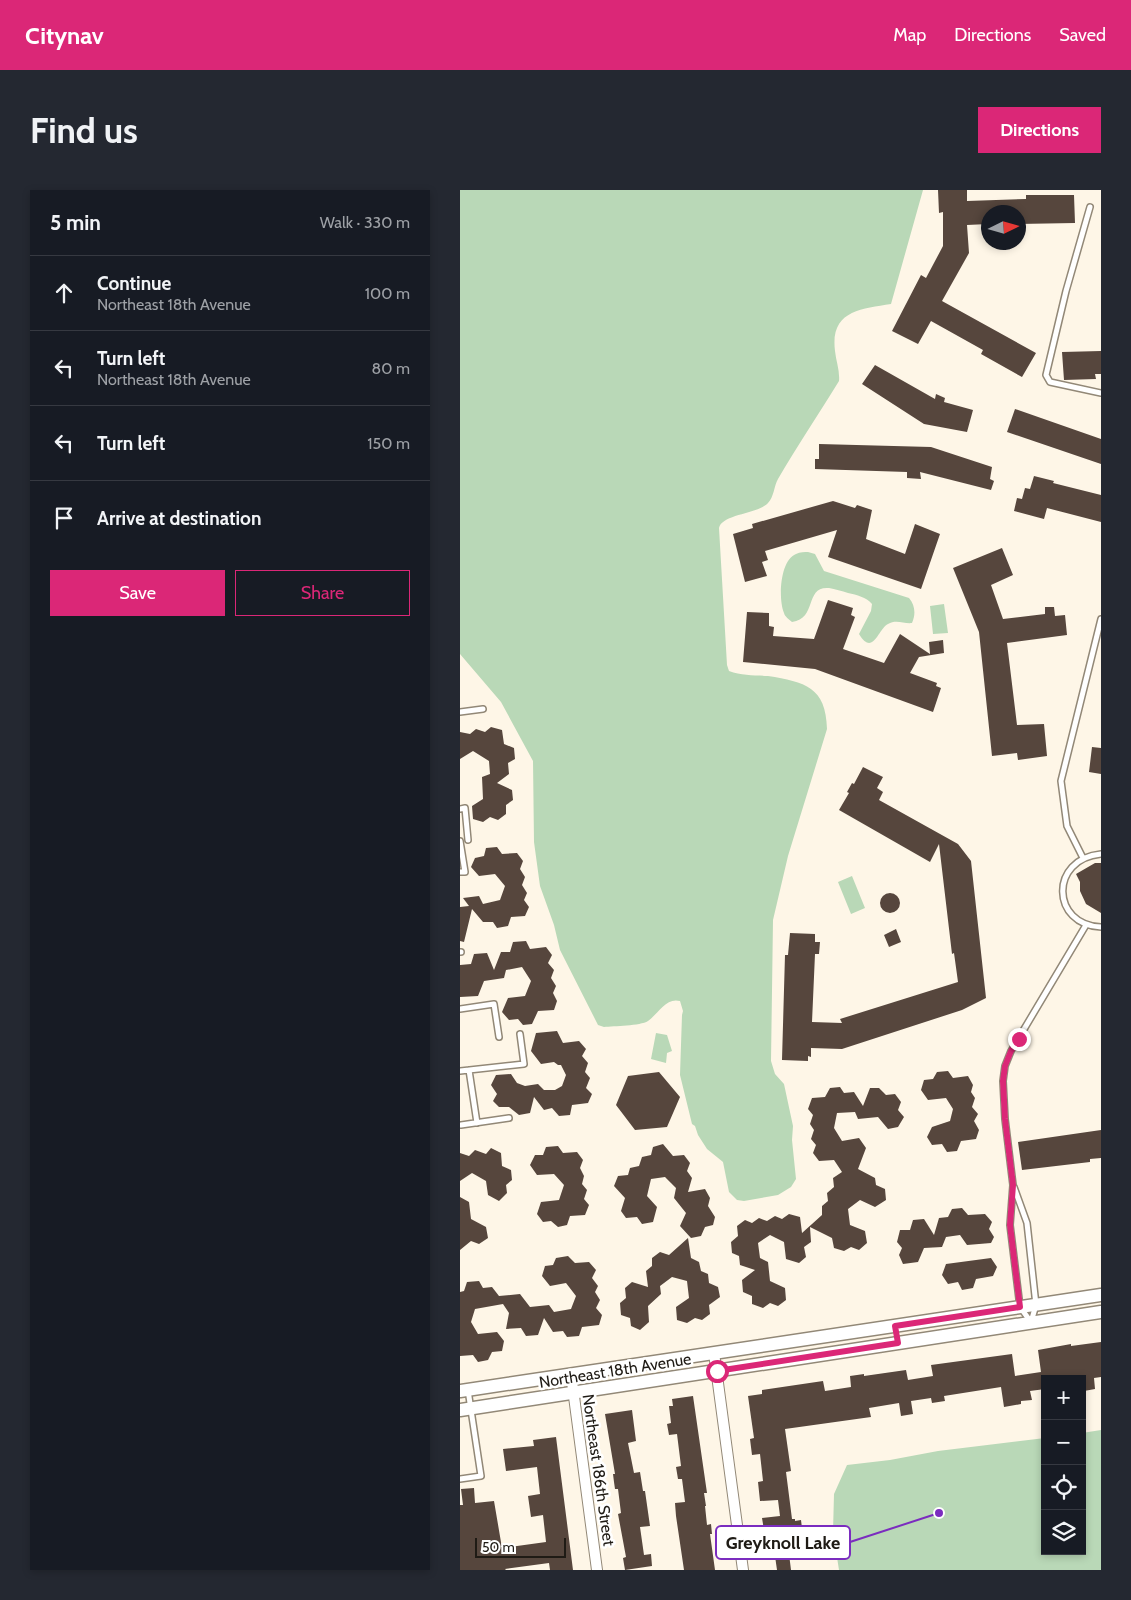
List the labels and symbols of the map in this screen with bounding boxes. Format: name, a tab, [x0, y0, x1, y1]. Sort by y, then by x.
north arrow	[981, 205, 1026, 250]
route end	[1008, 1028, 1031, 1051]
street label: Northeast 18th Avenue	[538, 1349, 693, 1392]
route start	[706, 1360, 729, 1383]
street label: Northeast 186th Street	[578, 1393, 619, 1548]
callout: Greyknoll Lake	[716, 1526, 850, 1559]
text: Greyknoll Lake	[726, 1532, 840, 1554]
scale bar	[475, 1535, 566, 1558]

